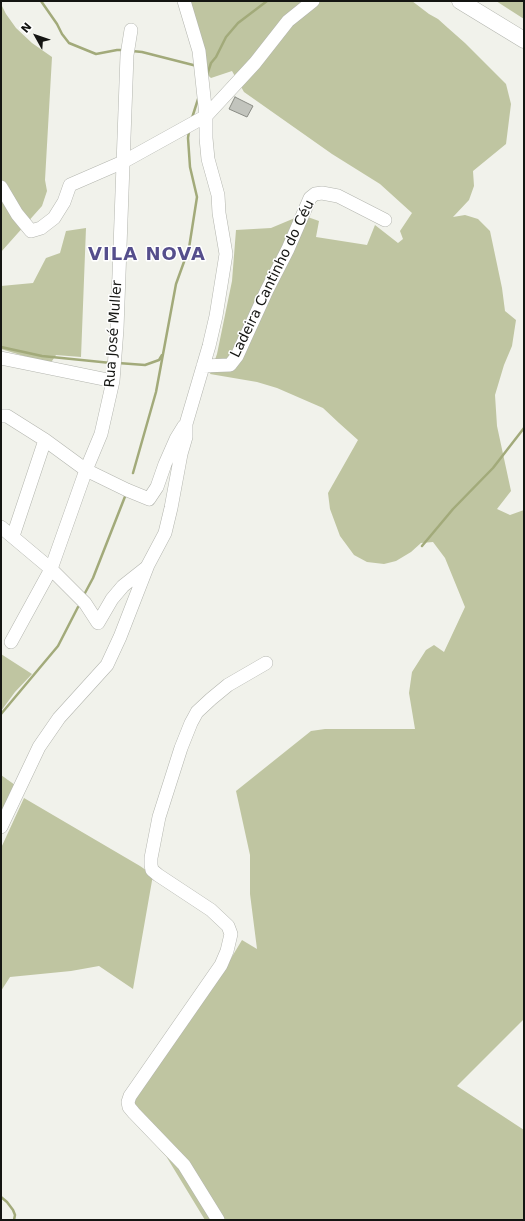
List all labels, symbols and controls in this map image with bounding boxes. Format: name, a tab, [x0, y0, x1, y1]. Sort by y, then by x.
north arrow	[16, 16, 56, 56]
text: N	[18, 20, 34, 36]
street label: Ladeira Cantinho do Céu	[228, 198, 318, 360]
district label: VILA NOVA	[88, 244, 206, 266]
street label: Rua José Muller	[102, 280, 126, 388]

